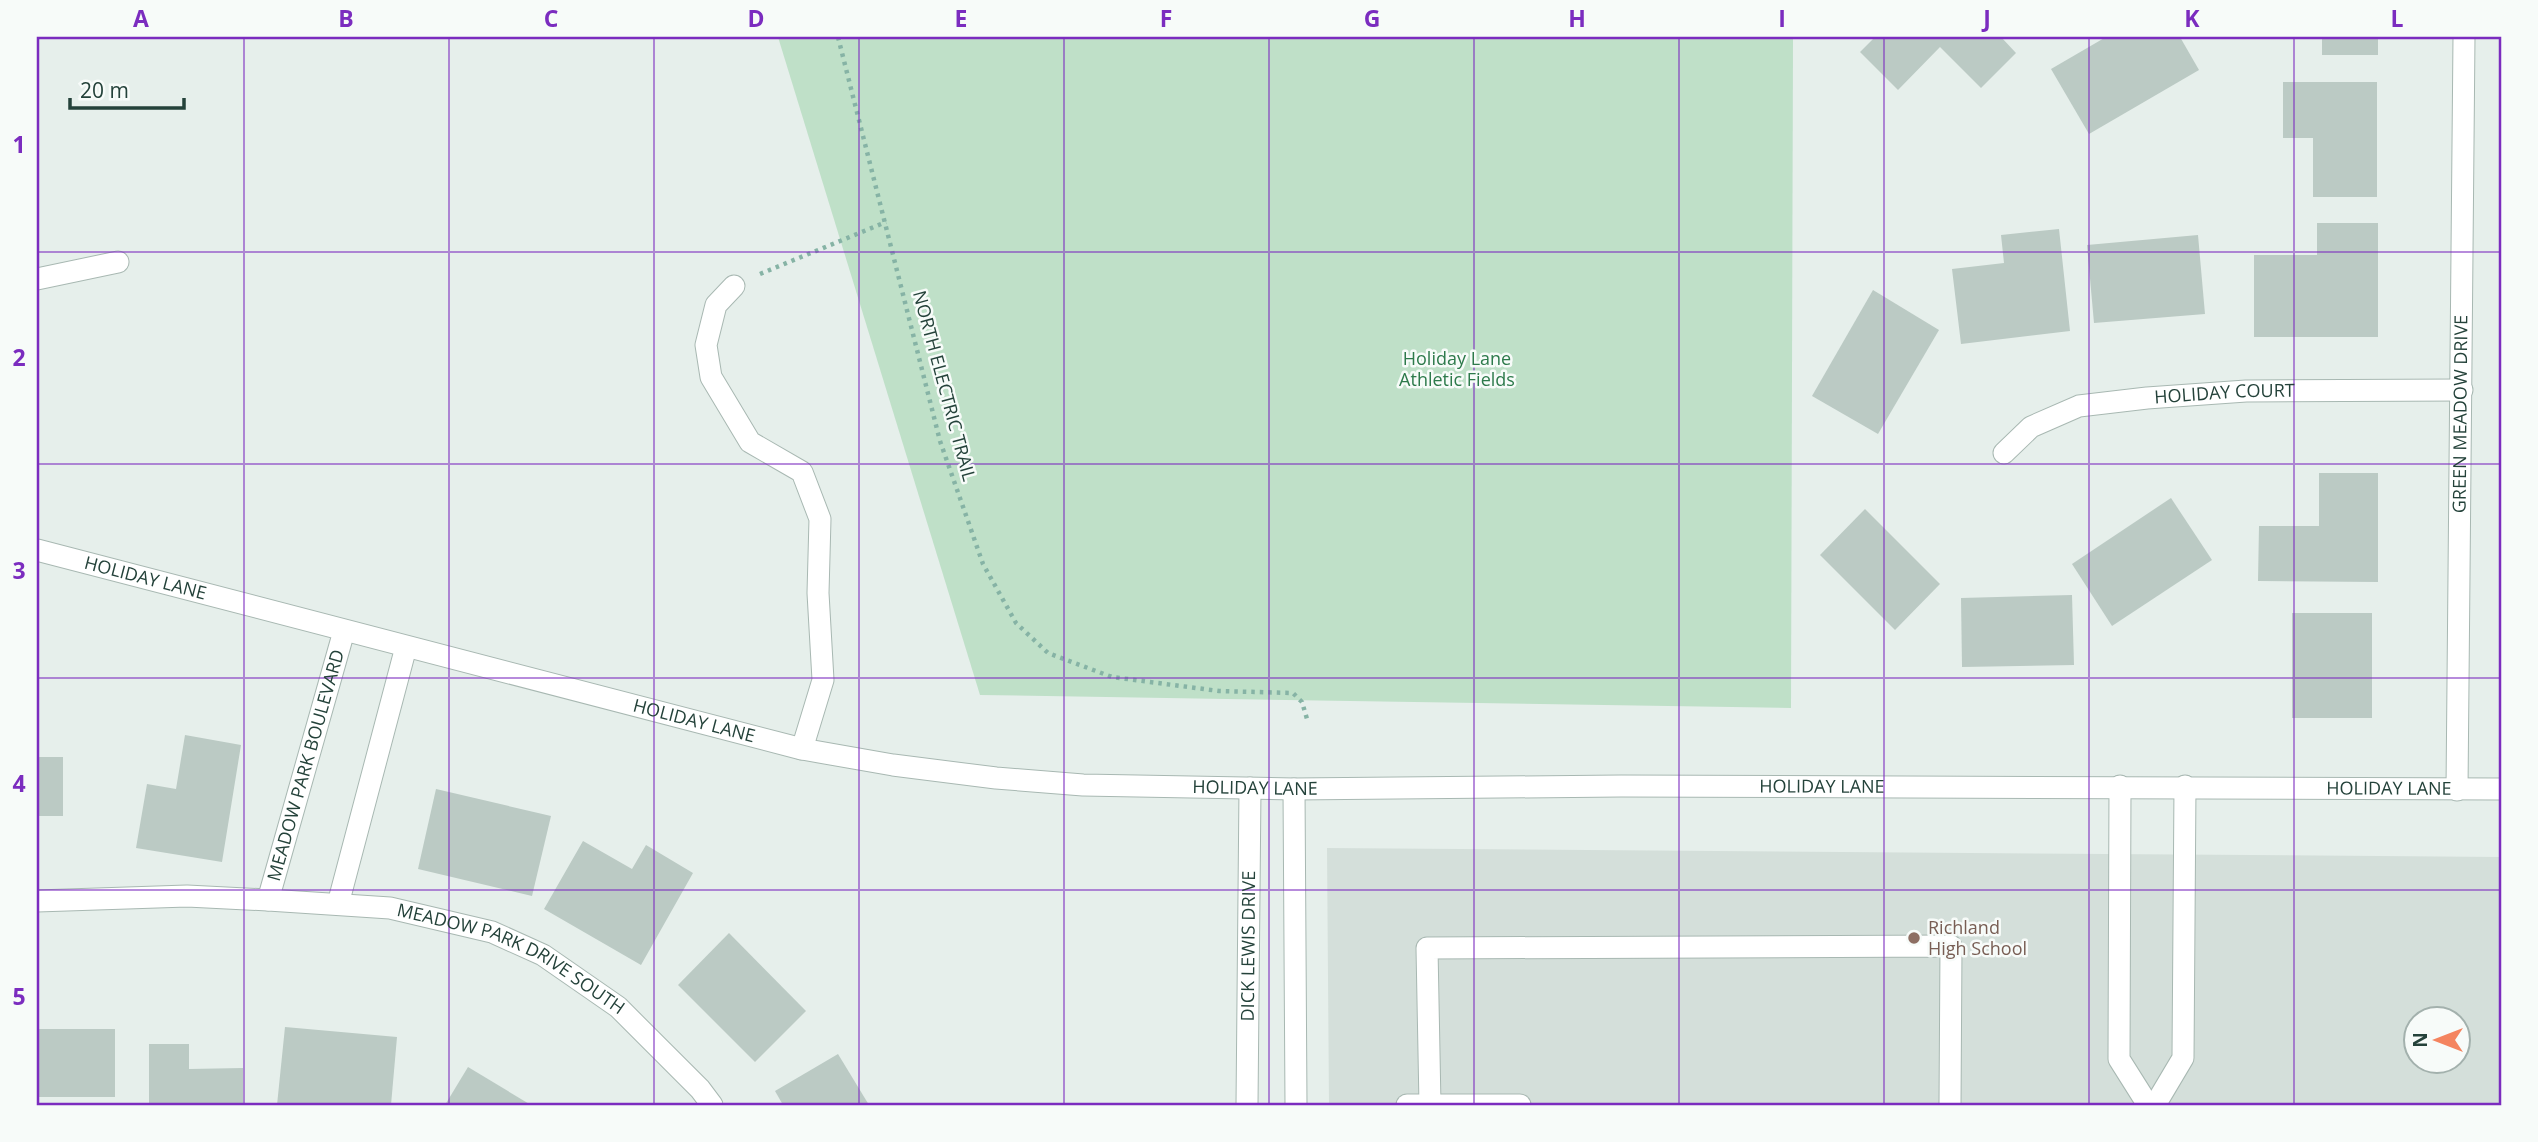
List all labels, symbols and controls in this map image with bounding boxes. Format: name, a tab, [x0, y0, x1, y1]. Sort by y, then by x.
text: A	[133, 2, 149, 34]
text: B	[338, 2, 354, 34]
text: C	[544, 2, 558, 34]
text: D	[747, 2, 765, 34]
text: E	[955, 2, 967, 34]
text: F	[1160, 2, 1172, 34]
text: G	[1364, 2, 1380, 34]
text: H	[1568, 2, 1586, 34]
text: I	[1778, 2, 1786, 34]
text: J	[1981, 2, 1991, 34]
text: K	[2184, 2, 2200, 34]
text: L	[2391, 2, 2404, 34]
scale bar	[70, 66, 184, 110]
text: 20 m	[80, 76, 129, 104]
text: 1	[12, 128, 26, 160]
street label: NORTH ELECTRIC TRAIL	[908, 288, 982, 484]
street label: GREEN MEADOW DRIVE	[2447, 315, 2472, 513]
text: 2	[12, 341, 26, 373]
park label: Holiday Lane Athletic Fields	[1399, 346, 1515, 391]
street label: HOLIDAY COURT	[2153, 378, 2295, 408]
street label: HOLIDAY LANE	[82, 550, 209, 605]
text: 3	[12, 554, 26, 586]
street label: MEADOW PARK BOULEVARD	[261, 646, 349, 884]
street label: HOLIDAY LANE	[631, 693, 758, 747]
text: 4	[12, 767, 26, 799]
street label: HOLIDAY LANE	[1759, 773, 1885, 798]
street label: HOLIDAY LANE	[1192, 774, 1318, 800]
street label: HOLIDAY LANE	[2326, 775, 2452, 800]
street label: DICK LEWIS DRIVE	[1235, 871, 1260, 1021]
street label: MEADOW PARK DRIVE SOUTH	[395, 897, 630, 1019]
place label: Richland High School	[1928, 915, 2027, 960]
marker: Richland High School	[1906, 930, 1922, 946]
text: 5	[12, 980, 26, 1012]
north arrow	[2402, 1006, 2472, 1076]
text: N	[2407, 1032, 2433, 1048]

